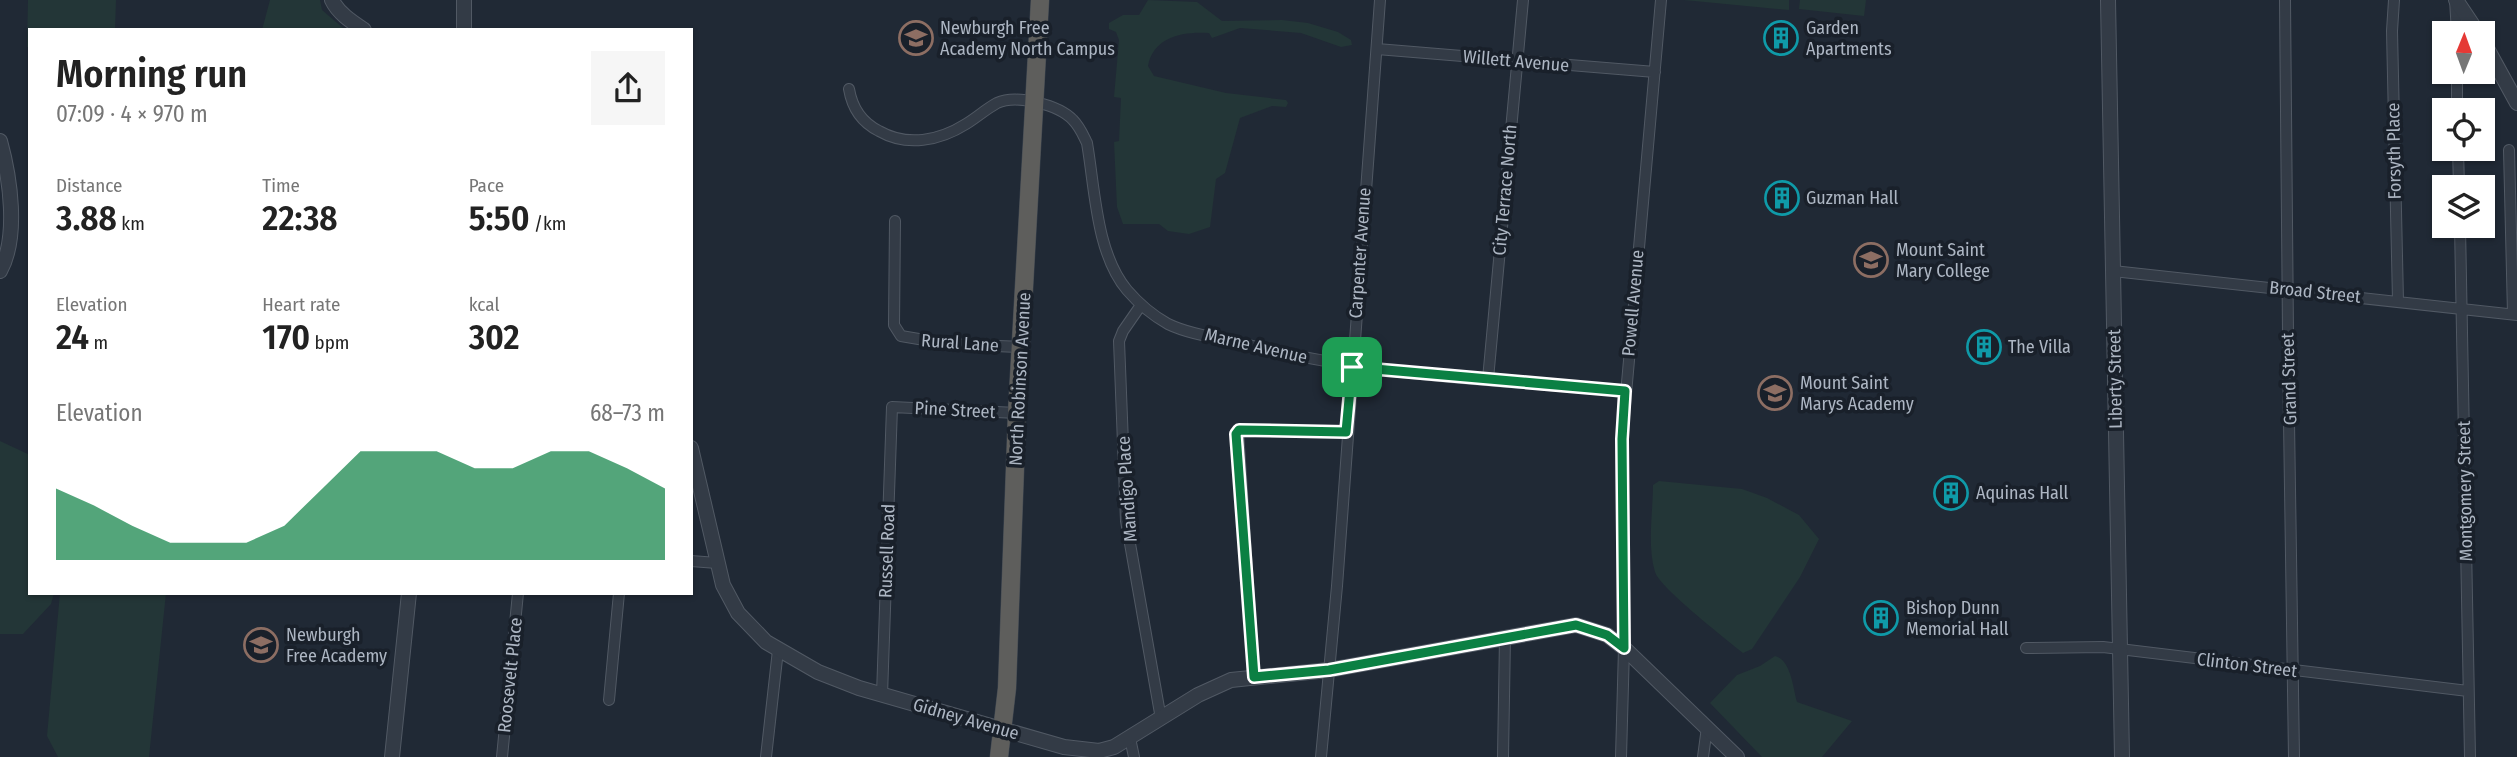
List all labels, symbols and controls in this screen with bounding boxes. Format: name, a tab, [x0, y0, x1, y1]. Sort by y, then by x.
place label: Newburgh Free Academy North Campus	[940, 17, 1115, 60]
place label: Garden Apartments	[1806, 17, 1892, 60]
school or university icon: Newburgh Free Academy North Campus	[897, 19, 935, 57]
building icon: Garden Apartments	[1762, 19, 1800, 57]
north arrow	[2432, 21, 2496, 84]
map controls	[2432, 21, 2495, 238]
street label: Willett Avenue	[1462, 45, 1570, 77]
text: Morning run	[56, 51, 247, 97]
button: share	[591, 51, 665, 125]
button: locate	[2432, 98, 2495, 161]
text: 07:09 · 4 × 970 m	[56, 100, 208, 128]
street label: Forsyth Place	[2382, 102, 2406, 200]
street label: City Terrace North	[1488, 124, 1522, 256]
text: Distance	[56, 174, 123, 197]
text: Time	[262, 174, 300, 197]
text: Pace	[469, 174, 504, 197]
button: layers	[2432, 175, 2495, 238]
building icon: Guzman Hall	[1763, 179, 1801, 217]
street label: Carpenter Avenue	[1344, 187, 1376, 319]
place label: Guzman Hall	[1806, 187, 1899, 209]
text: 3.88	[56, 197, 117, 239]
text: 22:38	[262, 197, 338, 239]
text: 5:50	[469, 197, 530, 239]
text: km	[117, 212, 145, 235]
text: /km	[530, 212, 566, 235]
place label: Mount Saint Mary College	[1896, 239, 1990, 282]
school or university icon: Mount Saint Mary College	[1852, 241, 1890, 279]
street label: Powell Avenue	[1617, 249, 1649, 357]
street label: Broad Street	[2268, 276, 2362, 308]
street label: North Robinson Avenue	[1004, 292, 1036, 466]
text: Elevation	[56, 293, 128, 316]
text: Heart rate	[262, 293, 340, 316]
text: kcal	[469, 293, 499, 316]
text: 24	[56, 316, 89, 358]
text: 170	[262, 316, 310, 358]
text: 302	[469, 316, 520, 358]
street label: Marne Avenue	[1203, 324, 1310, 369]
building icon: The Villa	[1965, 328, 2003, 366]
street label: Rural Lane	[921, 329, 1000, 357]
street label: Liberty Street	[2103, 329, 2127, 429]
text: m	[89, 331, 108, 354]
text: bpm	[310, 331, 349, 354]
street label: Grand Street	[2276, 332, 2302, 426]
place label: The Villa	[2008, 336, 2071, 358]
pin	[1322, 337, 1382, 397]
icon: arrive	[1333, 348, 1371, 386]
place label: Mount Saint Marys Academy	[1800, 372, 1914, 415]
school or university icon: Mount Saint Marys Academy	[1756, 374, 1794, 412]
street label: Pine Street	[914, 397, 996, 423]
text: Elevation	[56, 399, 143, 427]
text: 68–73 m	[590, 399, 665, 427]
street label: Montgomery Street	[2453, 420, 2477, 561]
street label: Mandigo Place	[1112, 435, 1142, 543]
building icon: Aquinas Hall	[1932, 474, 1970, 512]
place label: Aquinas Hall	[1976, 482, 2068, 504]
street label: Russell Road	[874, 503, 900, 599]
place label: Bishop Dunn Memorial Hall	[1906, 597, 2009, 640]
building icon: Bishop Dunn Memorial Hall	[1862, 599, 1900, 637]
street label: Roosevelt Place	[493, 616, 527, 734]
place label: Newburgh Free Academy	[286, 624, 387, 667]
school or university icon: Newburgh Free Academy	[242, 626, 280, 664]
street label: Clinton Street	[2196, 648, 2298, 682]
street label: Gidney Avenue	[911, 693, 1022, 745]

